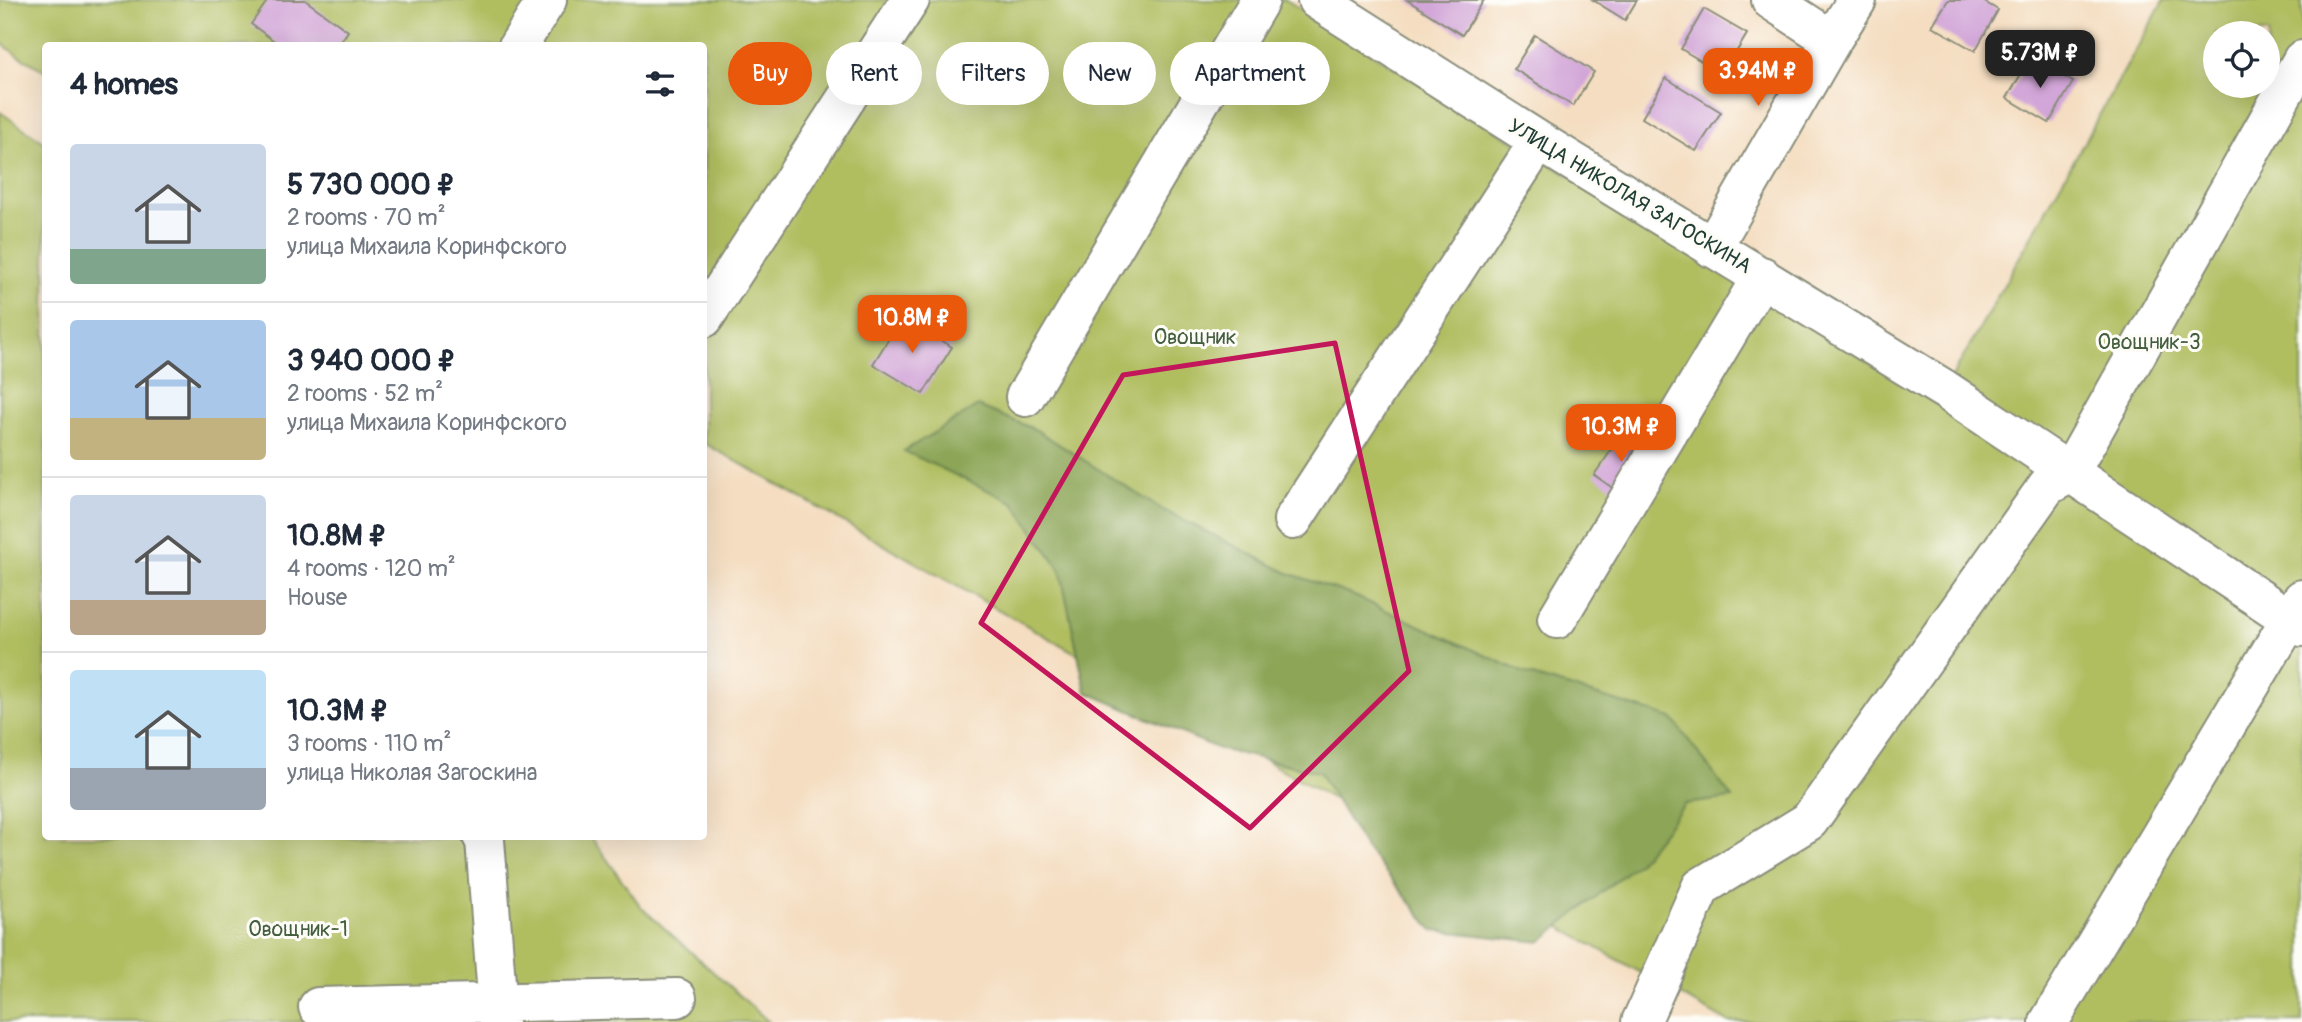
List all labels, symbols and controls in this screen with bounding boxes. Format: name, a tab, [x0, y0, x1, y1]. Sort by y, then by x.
map controls	[2203, 21, 2280, 98]
button: locate	[2203, 21, 2280, 98]
pin: 5.73M ₽	[1975, 31, 2105, 90]
text: 5.73M ₽	[2001, 38, 2079, 67]
chip: Buy	[728, 42, 812, 105]
chip: Rent	[826, 42, 922, 105]
chip: Filters	[936, 42, 1049, 105]
chip: New	[1063, 42, 1156, 105]
chip: Apartment	[1170, 42, 1330, 105]
pin: 3.94M ₽	[1693, 48, 1823, 108]
text: 3.94M ₽	[1719, 56, 1797, 85]
icon: filters	[641, 65, 679, 103]
text: 4 homes	[70, 66, 178, 103]
street label: УЛИЦА НИКОЛАЯ ЗАГОСКИНА	[1503, 113, 1756, 280]
text: 5 730 000 ₽	[287, 166, 455, 203]
icon: home	[126, 172, 210, 256]
text: 2 rooms · 70 m²	[287, 203, 446, 232]
text: улица Михаила Коринфского	[287, 232, 567, 261]
pin: 10.8M ₽	[847, 296, 977, 355]
text: 10.8M ₽	[874, 303, 950, 332]
park label: Овощник	[1154, 324, 1236, 351]
park label: Овощник-3	[2097, 329, 2201, 356]
text: 3 940 000 ₽	[287, 342, 456, 379]
icon: home	[126, 348, 210, 432]
text: 2 rooms · 52 m²	[287, 379, 443, 408]
pin: 10.3M ₽	[1556, 405, 1686, 464]
text: улица Михаила Коринфского	[287, 408, 567, 437]
text: 10.3M ₽	[1582, 412, 1660, 441]
text: 10.8M ₽	[287, 517, 387, 554]
icon: home	[126, 523, 210, 607]
text: 4 rooms · 120 m²	[287, 554, 456, 583]
text: House	[287, 583, 347, 612]
text: 10.3M ₽	[287, 692, 389, 729]
icon: home	[126, 698, 210, 782]
text: 3 rooms · 110 m²	[287, 729, 451, 758]
text: улица Николая Загоскина	[287, 758, 538, 787]
park label: Овощник-1	[248, 916, 348, 943]

